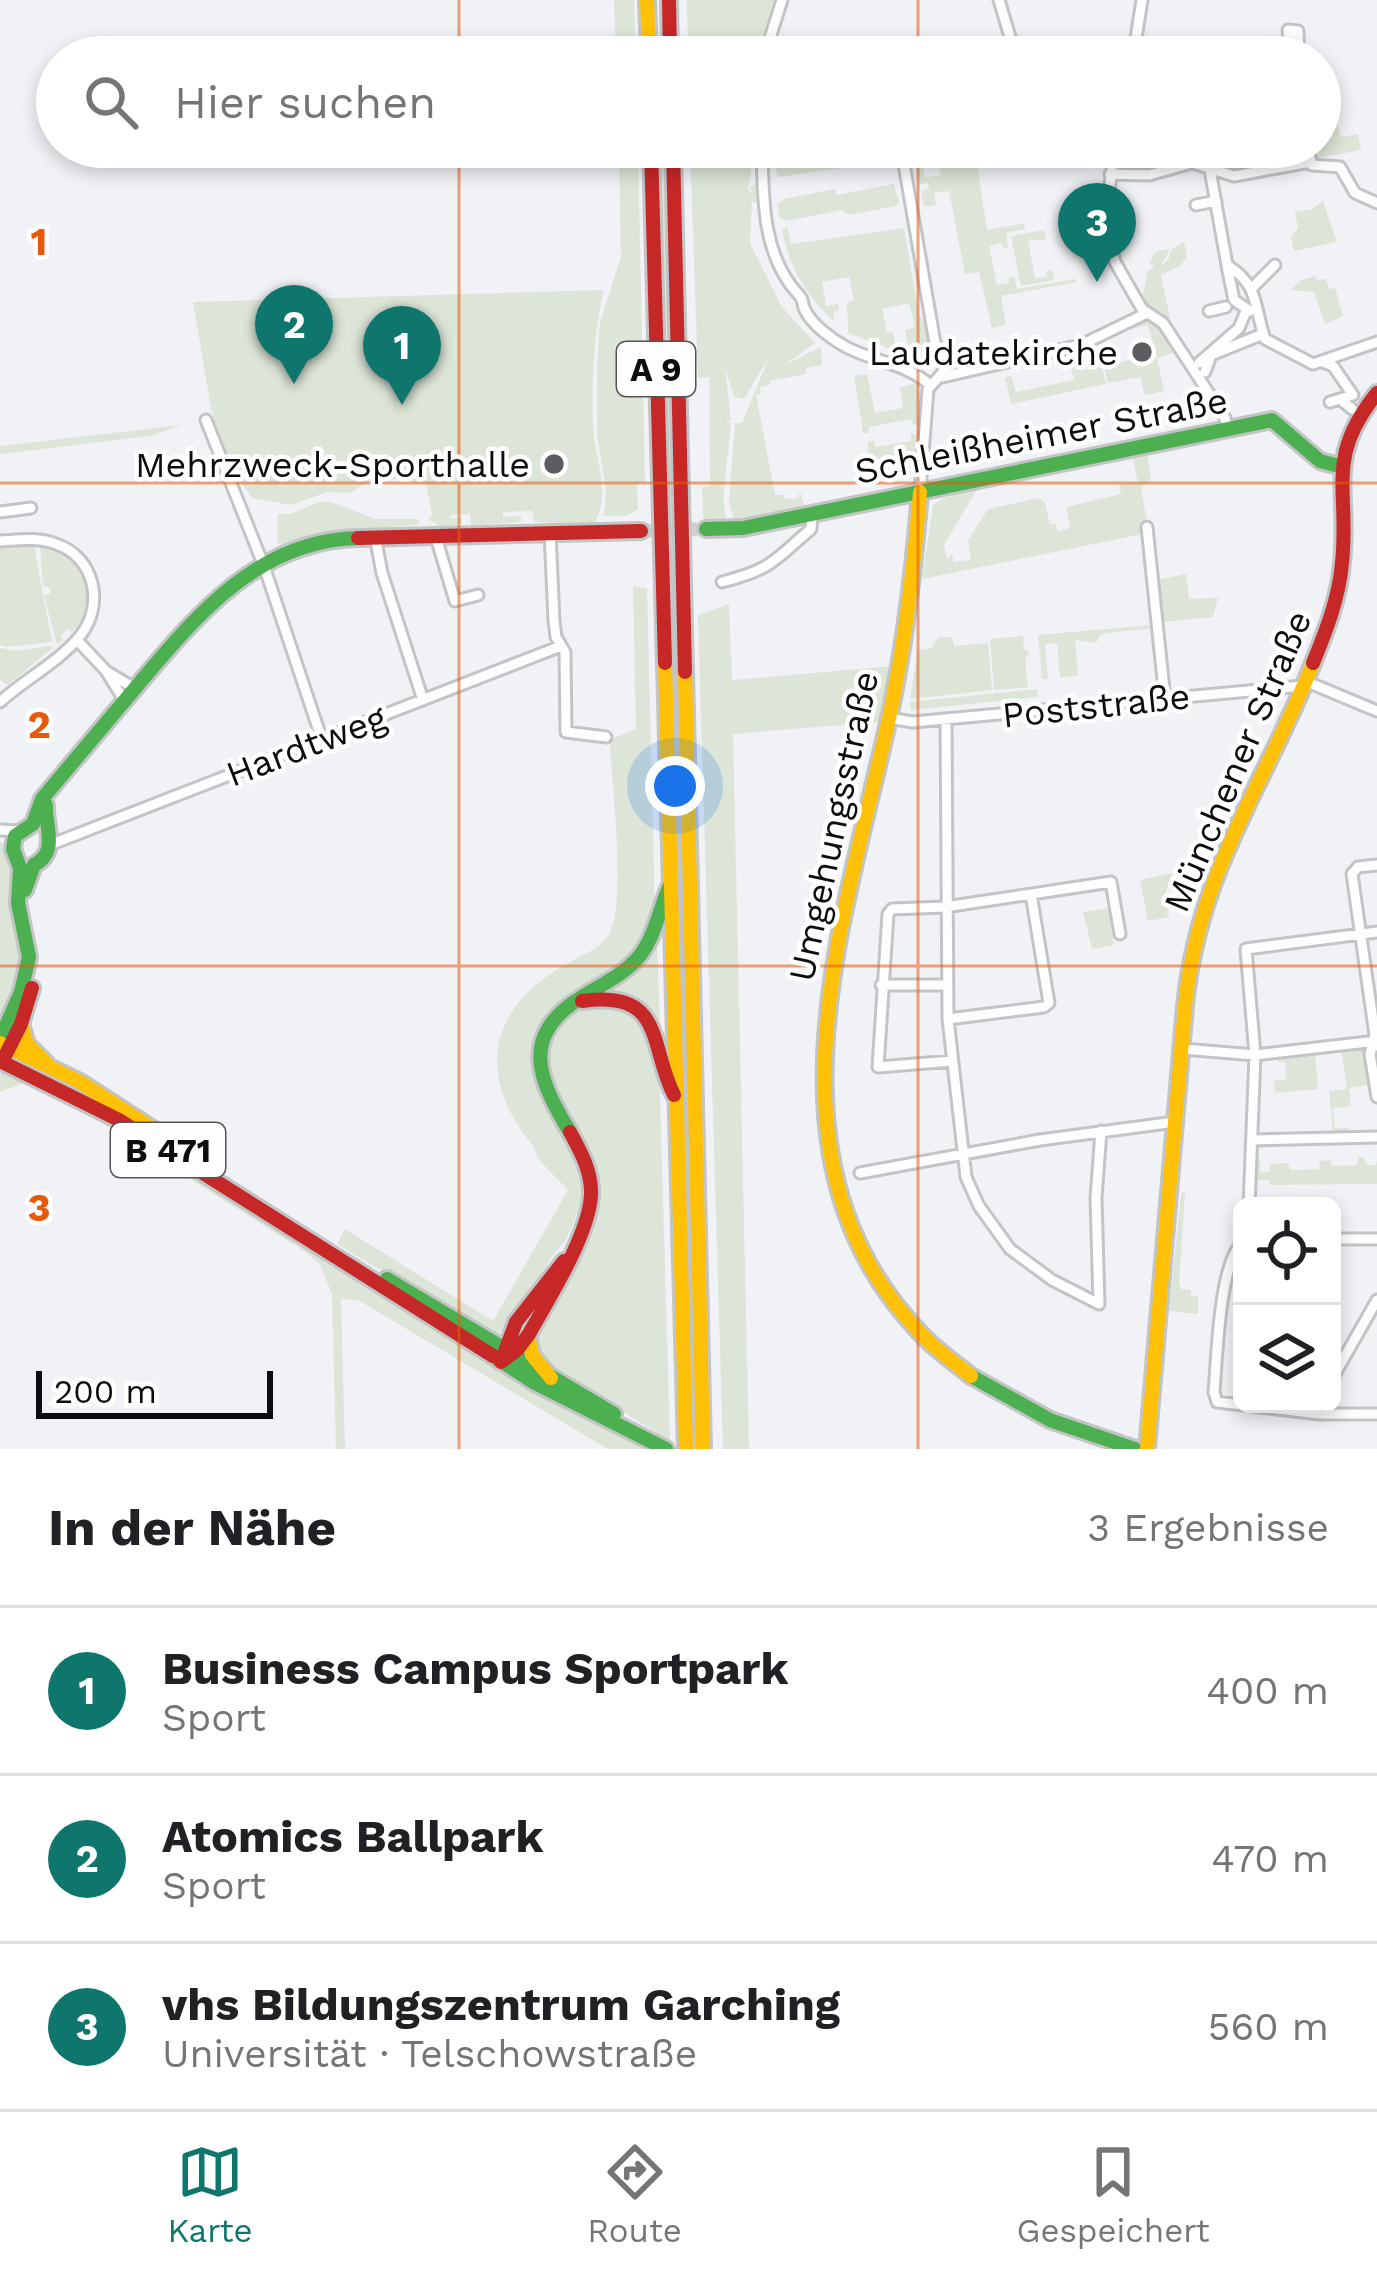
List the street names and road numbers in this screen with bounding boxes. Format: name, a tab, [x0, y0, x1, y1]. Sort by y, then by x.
road number: A 9	[617, 342, 695, 396]
street label: Schleißheimer Straße	[851, 379, 1231, 493]
street label: Münchener Straße	[1155, 604, 1320, 918]
street label: Umgehungsstraße	[781, 667, 887, 985]
street label: Poststraße	[1000, 675, 1192, 737]
street label: Hardtweg	[221, 696, 393, 796]
road number: B 471	[111, 1123, 225, 1177]

